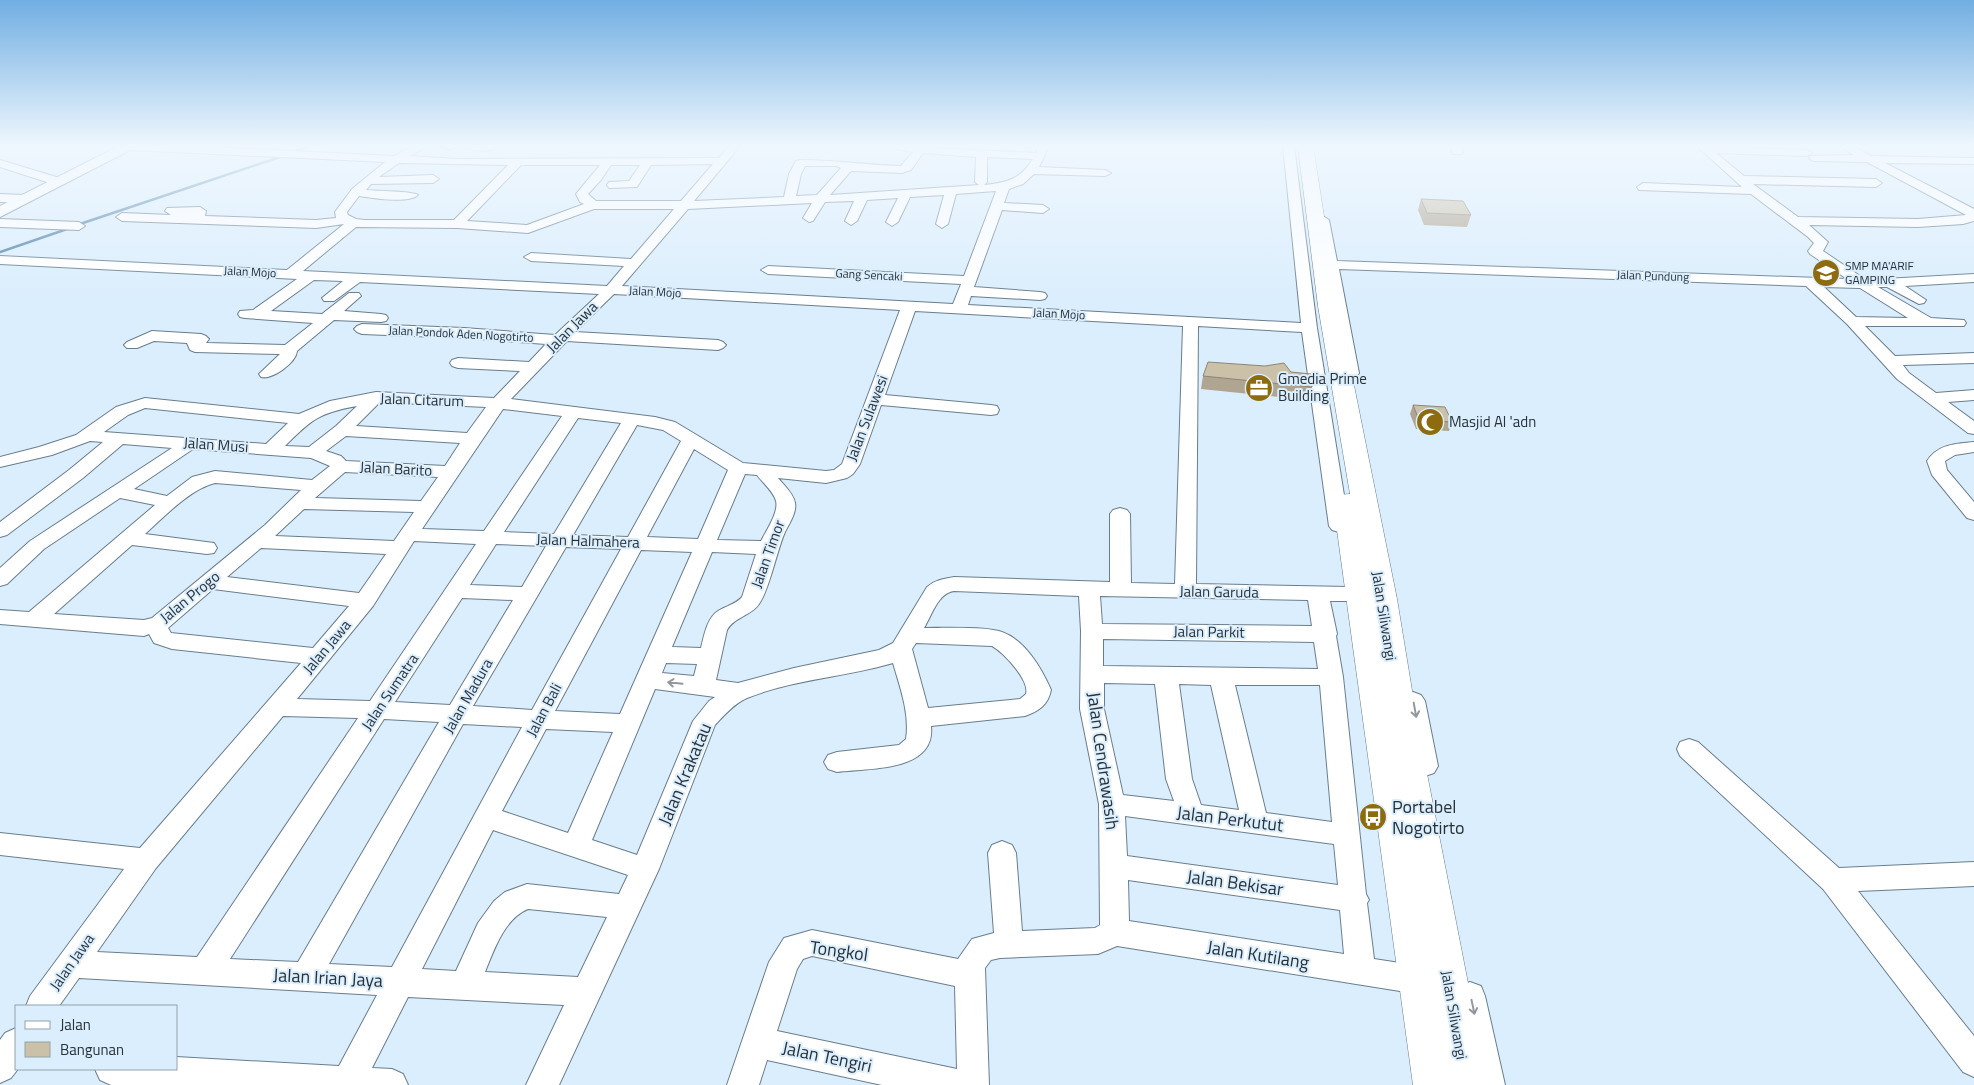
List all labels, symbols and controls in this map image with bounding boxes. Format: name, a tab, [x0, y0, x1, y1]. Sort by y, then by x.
place label: SMP MA'ARIF GAMPING	[1845, 256, 1914, 289]
school or university icon: SMP MA'ARIF GAMPING	[1811, 258, 1841, 288]
street label: Jalan Mojo	[223, 261, 277, 282]
street label: Gang Sencaki	[835, 263, 903, 286]
street label: Jalan Pundung	[1616, 265, 1690, 286]
street label: Jalan Mojo	[628, 281, 682, 302]
street label: Jalan Jawa	[541, 295, 603, 358]
street label: Jalan Mojo	[1032, 303, 1086, 324]
street label: Jalan Pondok Aden Nogotirto	[388, 320, 534, 347]
place label: Gmedia Prime Building	[1278, 367, 1367, 407]
street label: Jalan Sulawesi	[840, 371, 893, 464]
office icon: Gmedia Prime Building	[1244, 373, 1274, 403]
street label: Jalan Citarum	[380, 387, 464, 412]
mosque icon: Masjid Al 'adn	[1415, 407, 1445, 437]
place label: Masjid Al 'adn	[1449, 410, 1536, 433]
street label: Jalan Musi	[183, 431, 249, 458]
street label: Jalan Barito	[359, 455, 433, 482]
street label: Jalan Timor	[745, 517, 790, 591]
street label: Jalan Halmahera	[536, 527, 641, 554]
street label: Jalan Progo	[155, 565, 225, 628]
street label: Jalan Siliwangi	[1366, 570, 1403, 662]
street label: Jalan Garuda	[1179, 579, 1259, 604]
street label: Jalan Jawa	[297, 614, 357, 679]
street label: Jalan Parkit	[1173, 619, 1246, 644]
street label: Jalan Sumatra	[355, 648, 424, 735]
street label: Jalan Madura	[437, 654, 498, 737]
one-way arrow	[667, 678, 683, 688]
street label: Jalan Bali	[520, 679, 567, 741]
street label: Jalan Cendrawasih	[1080, 690, 1127, 832]
one-way arrow	[1411, 702, 1420, 718]
street label: Jalan Krakatau	[651, 718, 718, 829]
place label: Portabel Nogotirto	[1392, 793, 1465, 841]
street label: Jalan Perkutut	[1175, 799, 1286, 839]
bus stop icon: Portabel Nogotirto	[1358, 802, 1388, 832]
street label: Jalan Bekisar	[1185, 862, 1285, 903]
street label: Jalan Jawa	[44, 928, 100, 995]
street label: Tongkol	[808, 933, 870, 968]
street label: Jalan Kutilang	[1205, 933, 1311, 976]
street label: Jalan Irian Jaya	[272, 961, 384, 994]
street label: Jalan Siliwangi	[1435, 968, 1474, 1061]
one-way arrow	[1468, 999, 1478, 1015]
legend	[15, 1005, 178, 1070]
text: Jalan	[60, 1013, 91, 1036]
street label: Jalan Tengiri	[780, 1034, 874, 1079]
text: Bangunan	[60, 1038, 124, 1061]

